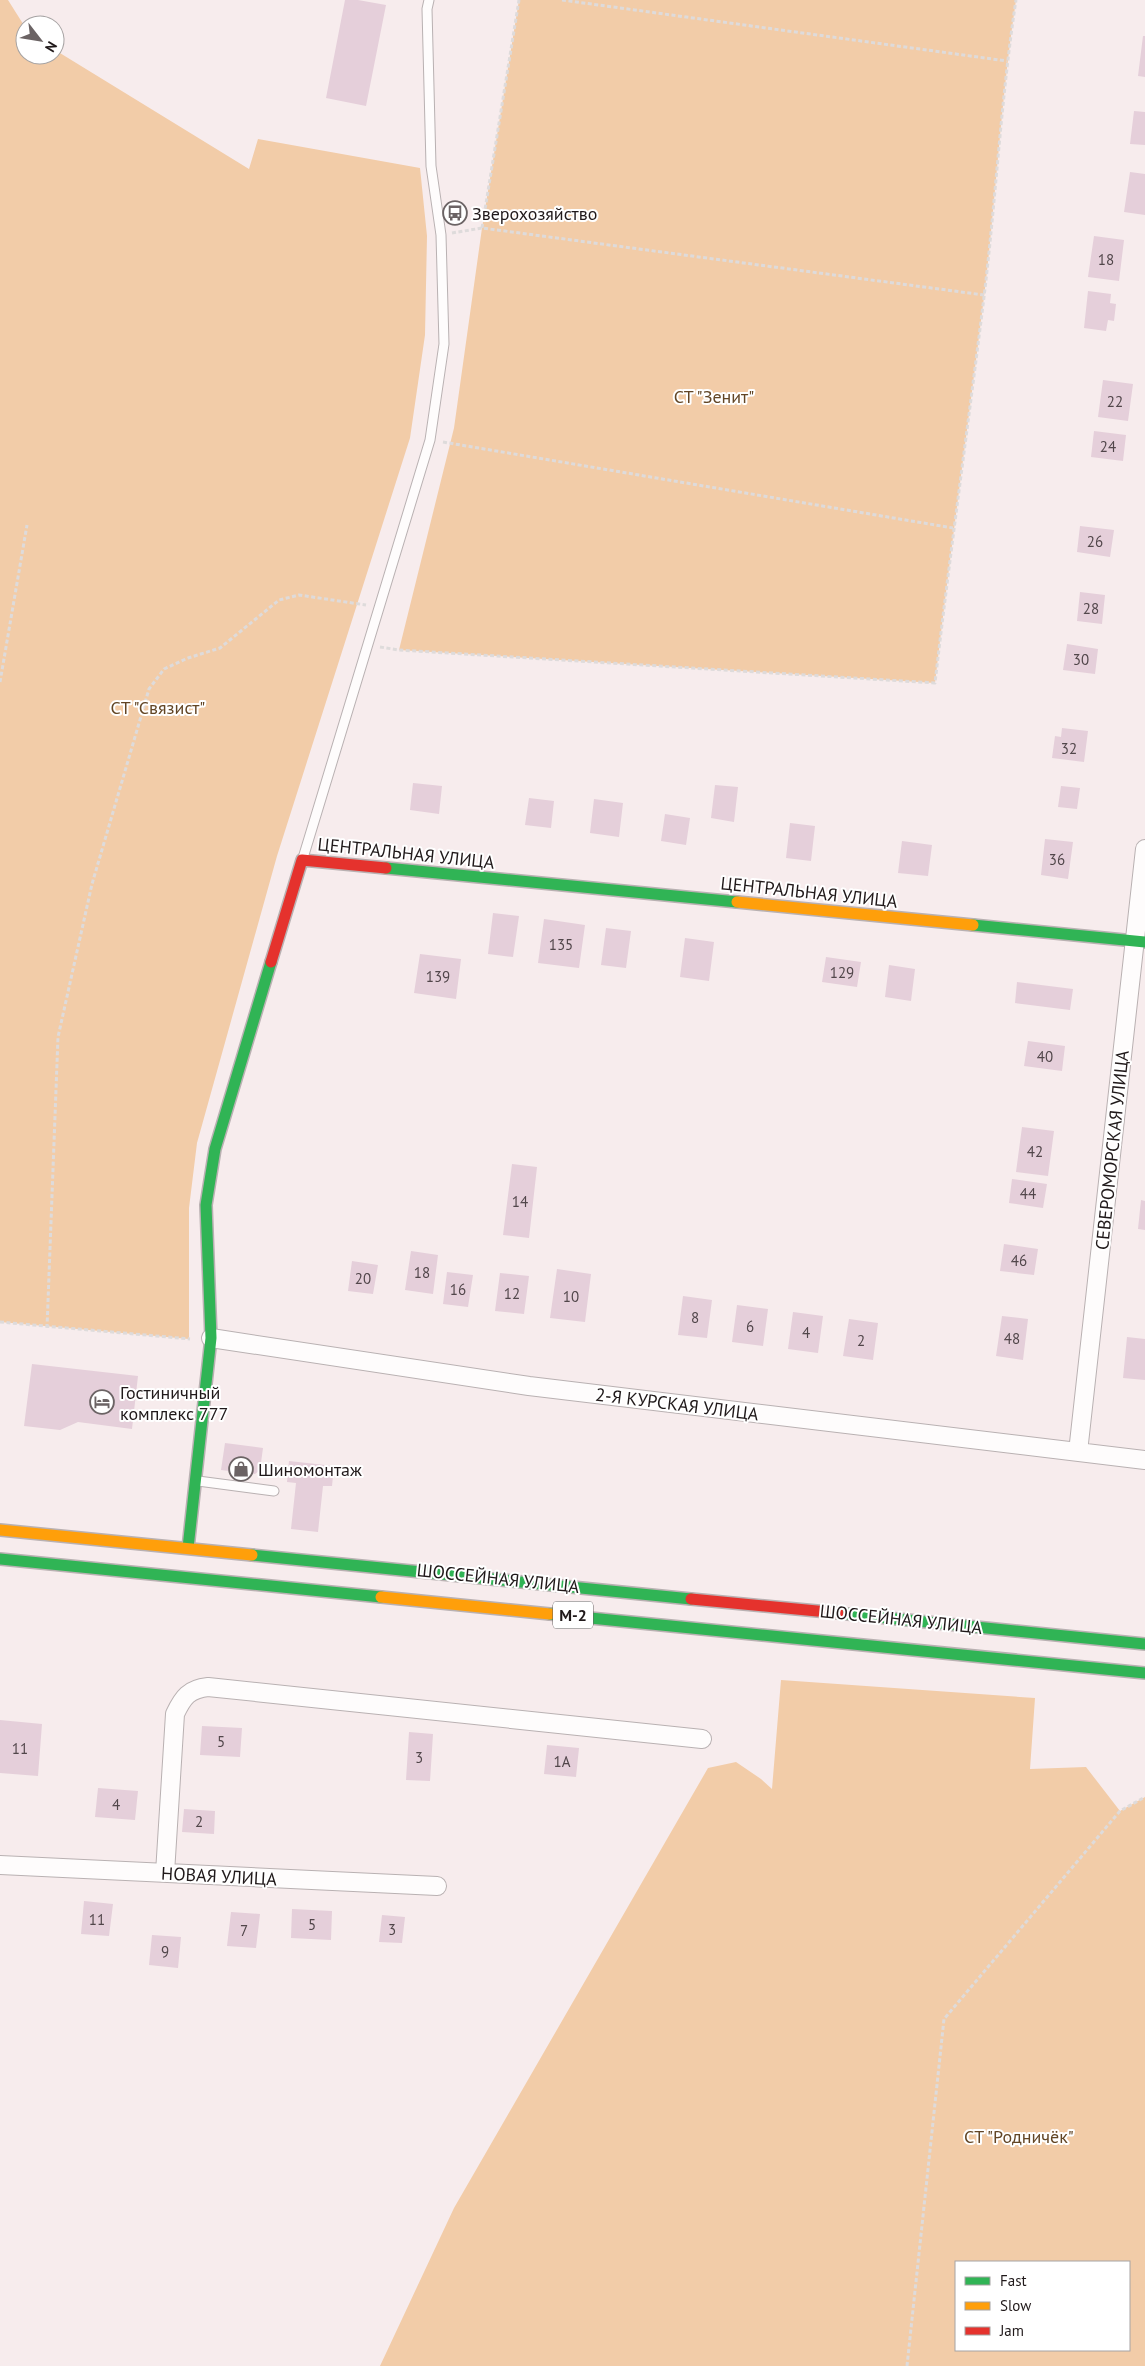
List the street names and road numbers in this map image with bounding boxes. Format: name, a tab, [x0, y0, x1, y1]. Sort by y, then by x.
street label: ЦЕНТРАЛЬНАЯ УЛИЦА	[316, 832, 496, 874]
street label: ЦЕНТРАЛЬНАЯ УЛИЦА	[719, 871, 899, 913]
street label: СЕВЕРОМОРСКАЯ УЛИЦА	[1090, 1049, 1134, 1251]
street label: 2-Я КУРСКАЯ УЛИЦА	[594, 1383, 760, 1425]
street label: ШОССЕЙНАЯ УЛИЦА	[416, 1558, 581, 1598]
street label: ШОССЕЙНАЯ УЛИЦА	[819, 1599, 984, 1639]
road number: М-2	[553, 1602, 593, 1628]
street label: НОВАЯ УЛИЦА	[161, 1861, 278, 1891]

